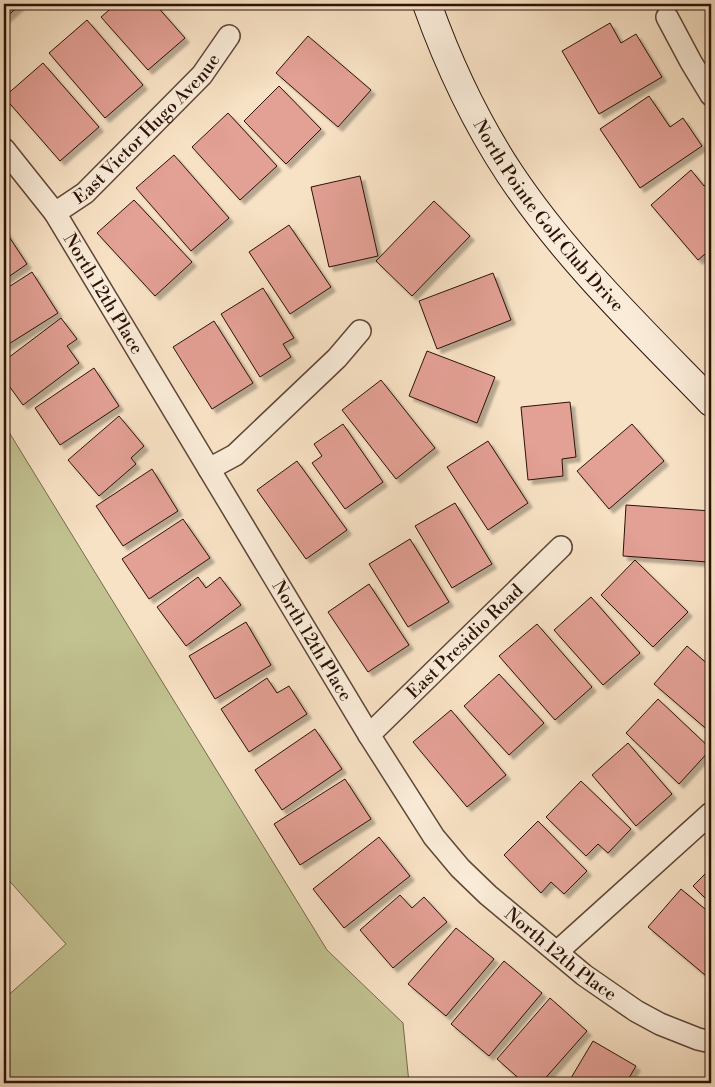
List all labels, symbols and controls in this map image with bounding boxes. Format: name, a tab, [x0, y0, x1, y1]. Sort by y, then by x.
street label: East Victor Hugo Avenue	[69, 49, 225, 210]
street label: North Pointe Golf Club Drive	[468, 116, 629, 317]
street label: North 12th Place	[58, 229, 148, 359]
street label: North 12th Place	[267, 576, 357, 706]
street label: East Presidio Road	[402, 579, 529, 704]
street label: North 12th Place	[500, 903, 621, 1006]

